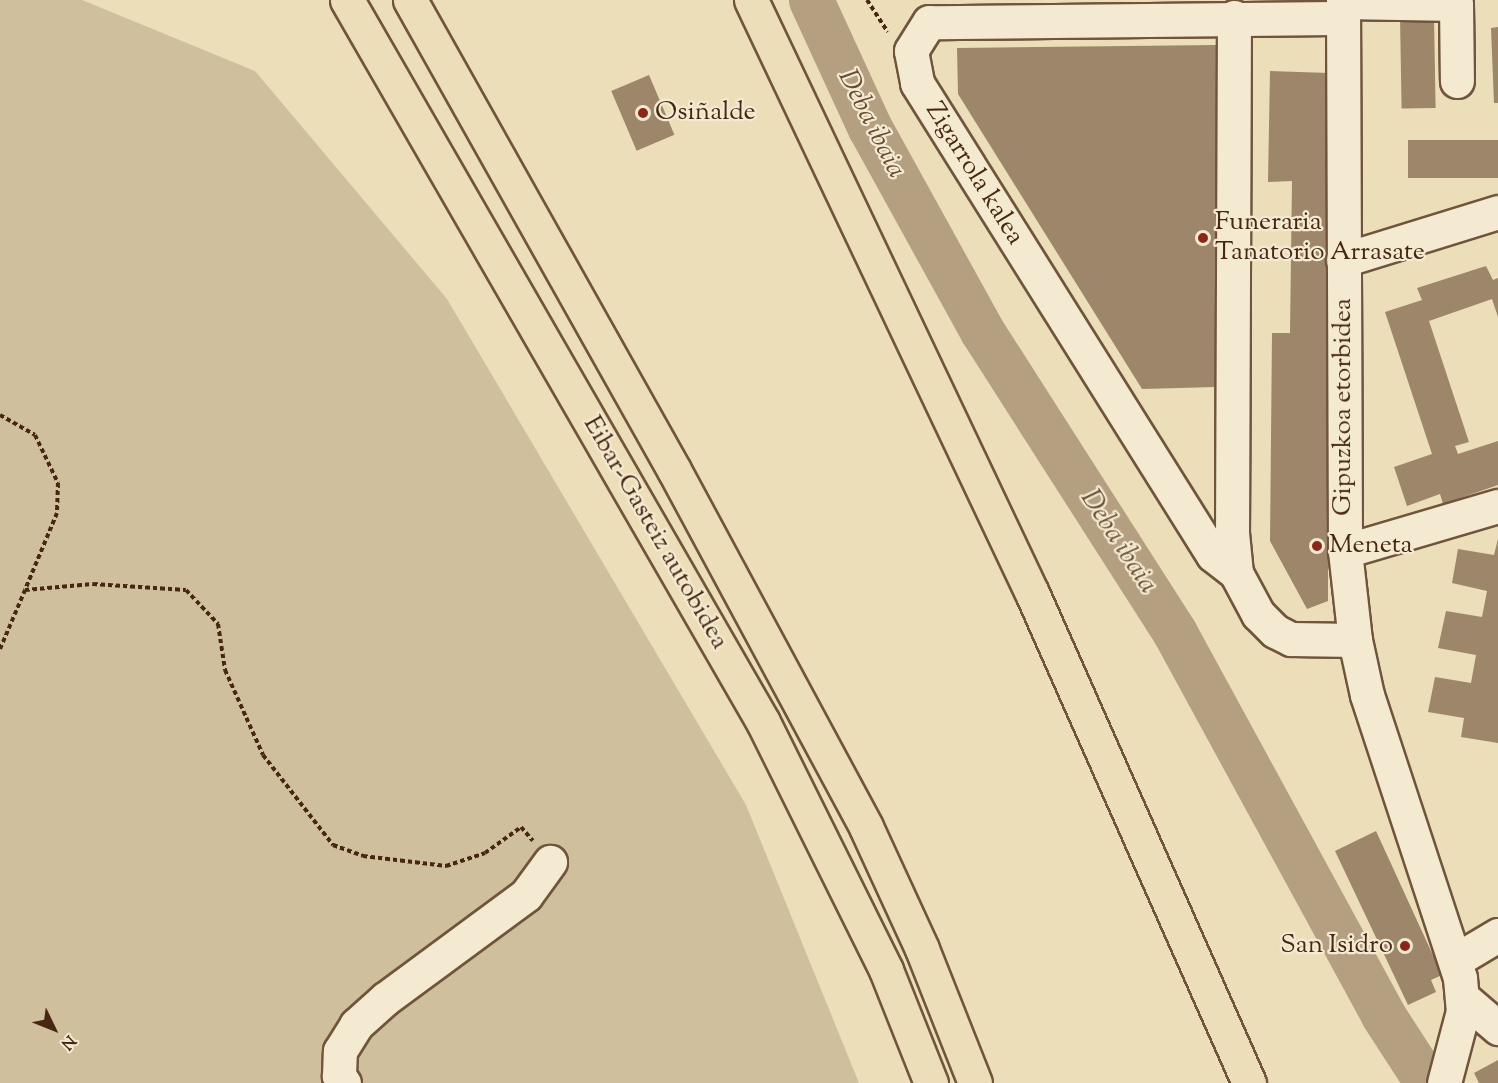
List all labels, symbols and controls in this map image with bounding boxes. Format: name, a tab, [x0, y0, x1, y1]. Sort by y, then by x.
water label: Deba ibaia	[830, 65, 912, 183]
place label: Osiñalde	[655, 97, 756, 129]
street label: Zigarrola kalea	[918, 97, 1030, 251]
marker: Osiñalde	[636, 106, 650, 120]
place label: Funeraria Tanatorio Arrasate	[1215, 207, 1425, 268]
marker: Funeraria Tanatorio Arrasate	[1196, 231, 1210, 245]
street label: Gipuzkoa etorbidea	[1328, 298, 1360, 516]
street label: Eibar-Gasteiz autobidea	[576, 411, 734, 655]
water label: Deba ibaia	[1073, 484, 1163, 600]
place label: Meneta	[1329, 530, 1413, 562]
marker: Meneta	[1310, 539, 1324, 553]
place label: San Isidro	[1280, 930, 1393, 962]
marker: San Isidro	[1398, 939, 1412, 953]
north arrow	[24, 999, 84, 1059]
text: N	[55, 1029, 80, 1054]

